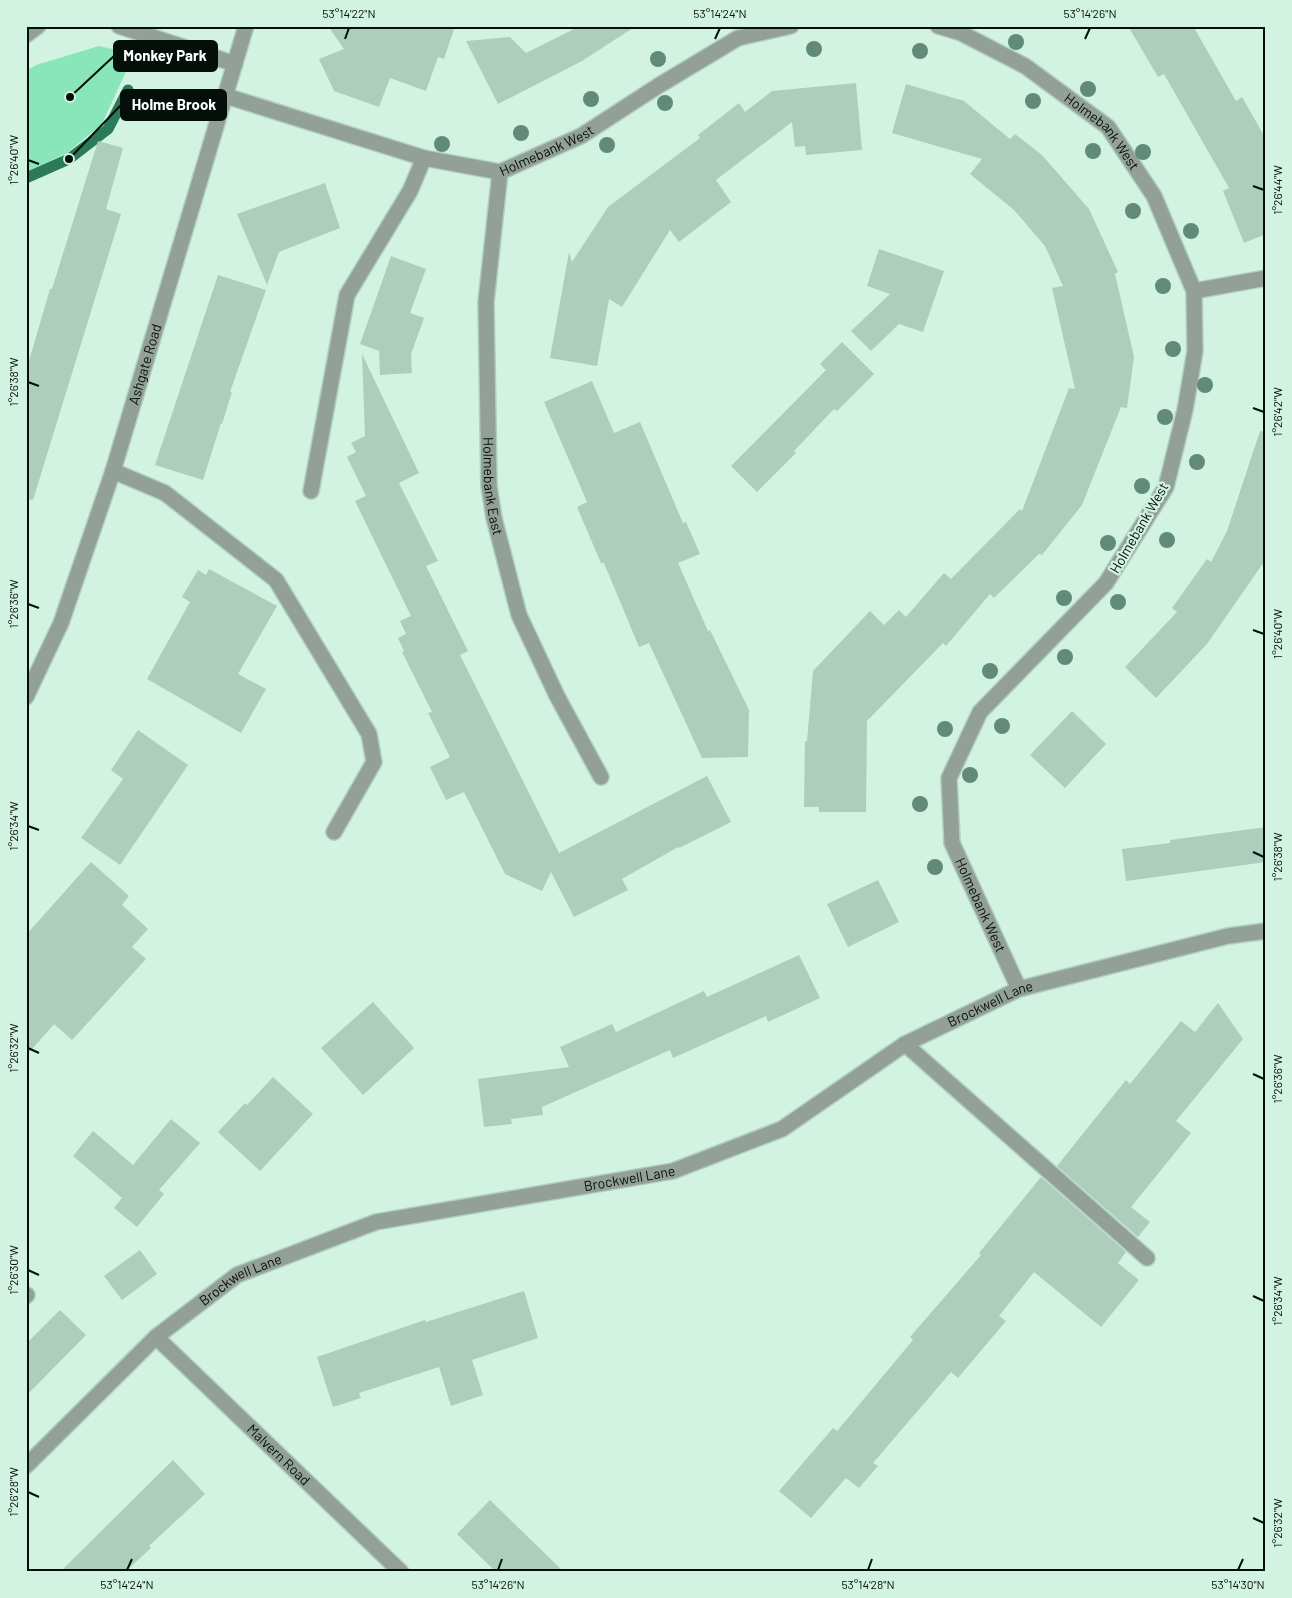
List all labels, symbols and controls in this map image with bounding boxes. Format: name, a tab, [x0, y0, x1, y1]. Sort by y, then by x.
text: 53°14'22"N	[322, 6, 376, 20]
text: 53°14'24"N	[693, 6, 747, 20]
text: 53°14'26"N	[1063, 6, 1117, 20]
callout: Monkey Park	[114, 41, 217, 71]
text: Monkey Park	[123, 46, 207, 64]
street label: Holmebank West	[1061, 89, 1143, 173]
callout: Holme Brook	[121, 90, 226, 120]
text: Holme Brook	[132, 95, 216, 113]
street label: Holmebank West	[497, 121, 597, 179]
text: 1°26'40"W	[6, 135, 20, 185]
text: 1°26'44"W	[1270, 165, 1284, 215]
street label: Ashgate Road	[124, 322, 165, 406]
text: 1°26'38"W	[6, 357, 20, 407]
text: 1°26'42"W	[1270, 387, 1284, 437]
street label: Holmebank East	[480, 437, 507, 537]
street label: Holmebank West	[1106, 479, 1171, 576]
text: 1°26'36"W	[6, 579, 20, 629]
text: 1°26'40"W	[1270, 609, 1284, 659]
text: 1°26'34"W	[6, 801, 20, 851]
text: 1°26'38"W	[1270, 832, 1284, 882]
street label: Holmebank West	[952, 855, 1010, 955]
street label: Brockwell Lane	[945, 977, 1035, 1030]
text: 1°26'32"W	[6, 1023, 20, 1073]
text: 1°26'36"W	[1270, 1054, 1284, 1104]
street label: Brockwell Lane	[582, 1162, 676, 1194]
text: 1°26'30"W	[6, 1245, 20, 1295]
street label: Brockwell Lane	[196, 1250, 284, 1309]
text: 1°26'34"W	[1270, 1276, 1284, 1326]
street label: Malvern Road	[244, 1420, 314, 1488]
text: 1°26'28"W	[6, 1467, 20, 1517]
text: 1°26'32"W	[1270, 1498, 1284, 1548]
text: 53°14'24"N	[100, 1577, 154, 1591]
text: 53°14'26"N	[471, 1577, 525, 1591]
text: 53°14'28"N	[841, 1577, 895, 1591]
text: 53°14'30"N	[1211, 1577, 1265, 1591]

